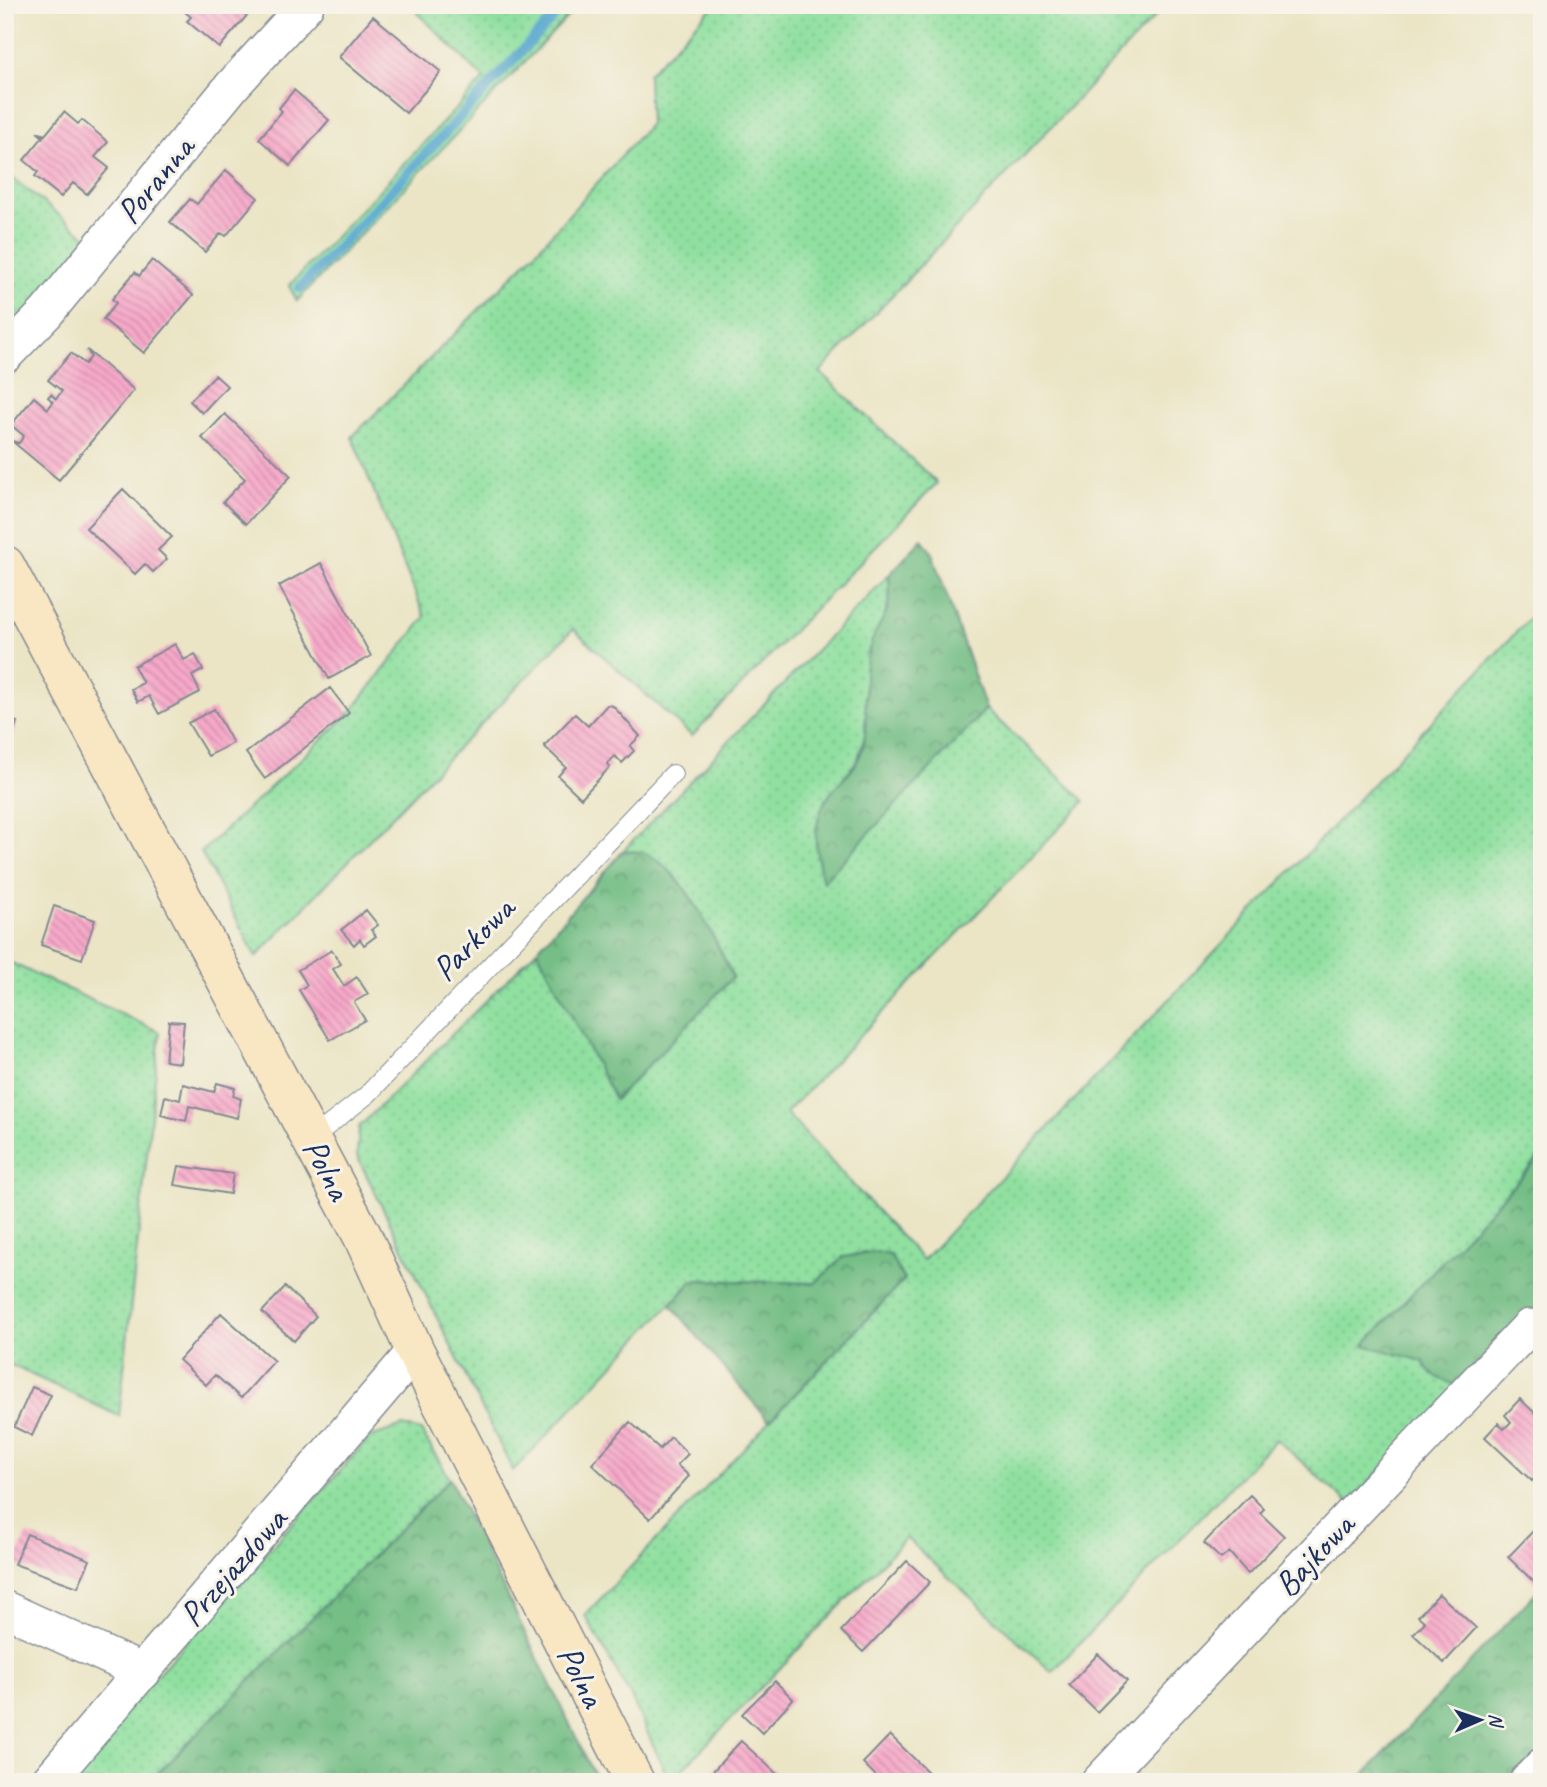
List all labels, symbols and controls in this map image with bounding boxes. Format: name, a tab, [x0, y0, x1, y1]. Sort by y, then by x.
street label: Poranna	[106, 125, 206, 233]
street label: Parkowa	[422, 885, 526, 991]
street label: Polna	[292, 1131, 363, 1209]
street label: Przejazdowa	[169, 1496, 299, 1636]
street label: Bajkowa	[1264, 1502, 1366, 1606]
street label: Polna	[547, 1638, 616, 1716]
north arrow	[1446, 1686, 1516, 1756]
text: N	[1484, 1713, 1508, 1729]

